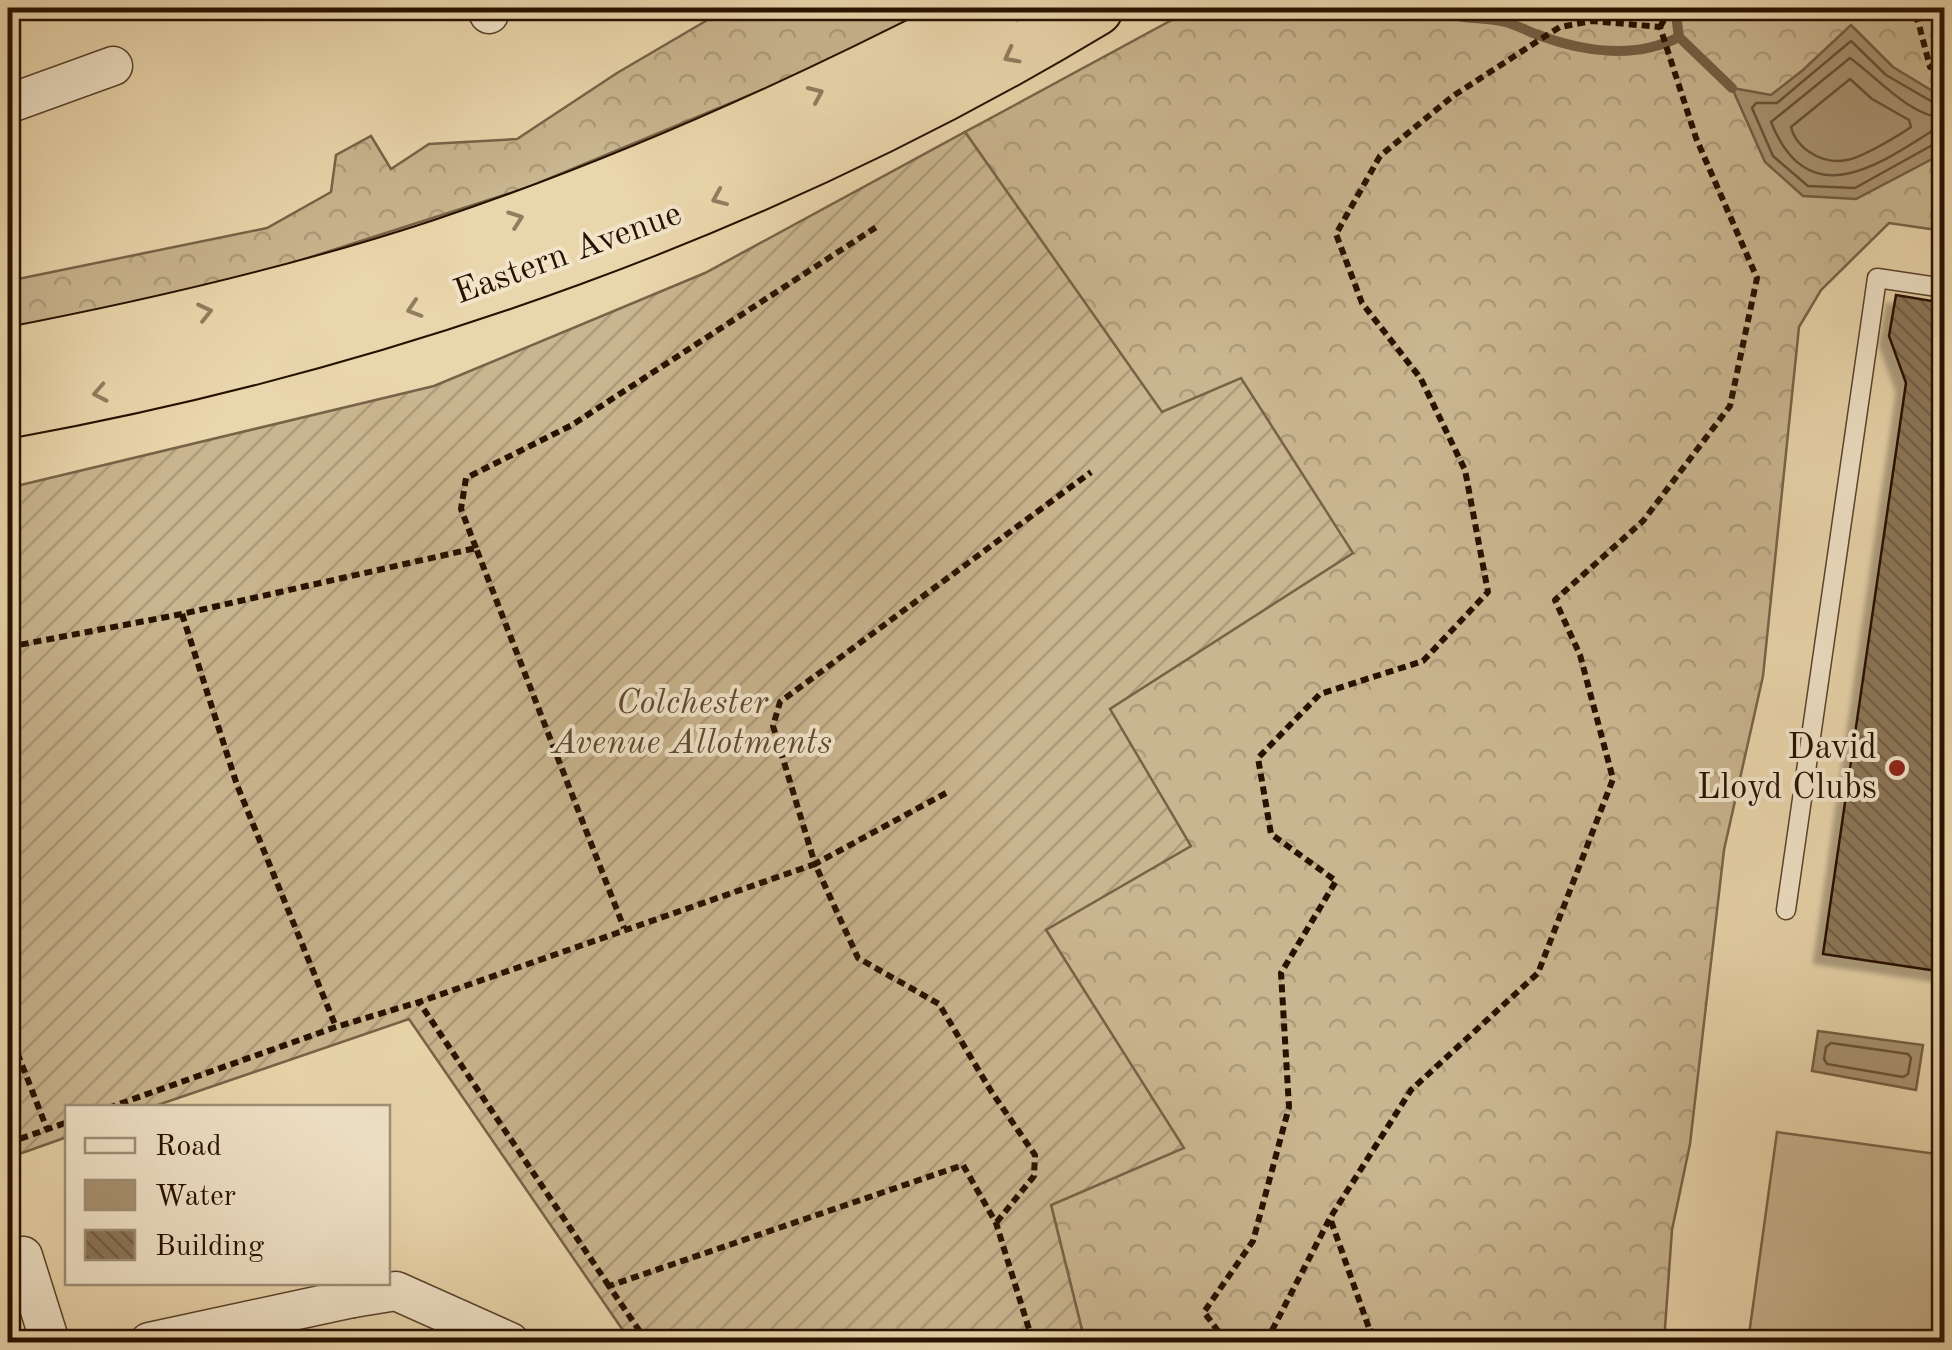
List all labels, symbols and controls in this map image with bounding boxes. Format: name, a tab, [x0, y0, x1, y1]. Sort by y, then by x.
one-way arrow	[1004, 44, 1022, 64]
one-way arrow	[806, 86, 824, 106]
one-way arrow	[711, 186, 729, 206]
street label: Eastern Avenue	[450, 197, 686, 311]
one-way arrow	[507, 210, 524, 231]
one-way arrow	[406, 297, 423, 318]
one-way arrow	[196, 303, 213, 324]
one-way arrow	[92, 382, 108, 403]
park label: Colchester Avenue Allotments	[550, 686, 832, 761]
place label: David Lloyd Clubs	[1697, 731, 1877, 806]
marker: David Lloyd Clubs	[1886, 757, 1908, 779]
legend	[65, 1105, 390, 1285]
text: Road	[155, 1132, 222, 1162]
text: Water	[155, 1182, 236, 1212]
text: Building	[155, 1232, 264, 1262]

